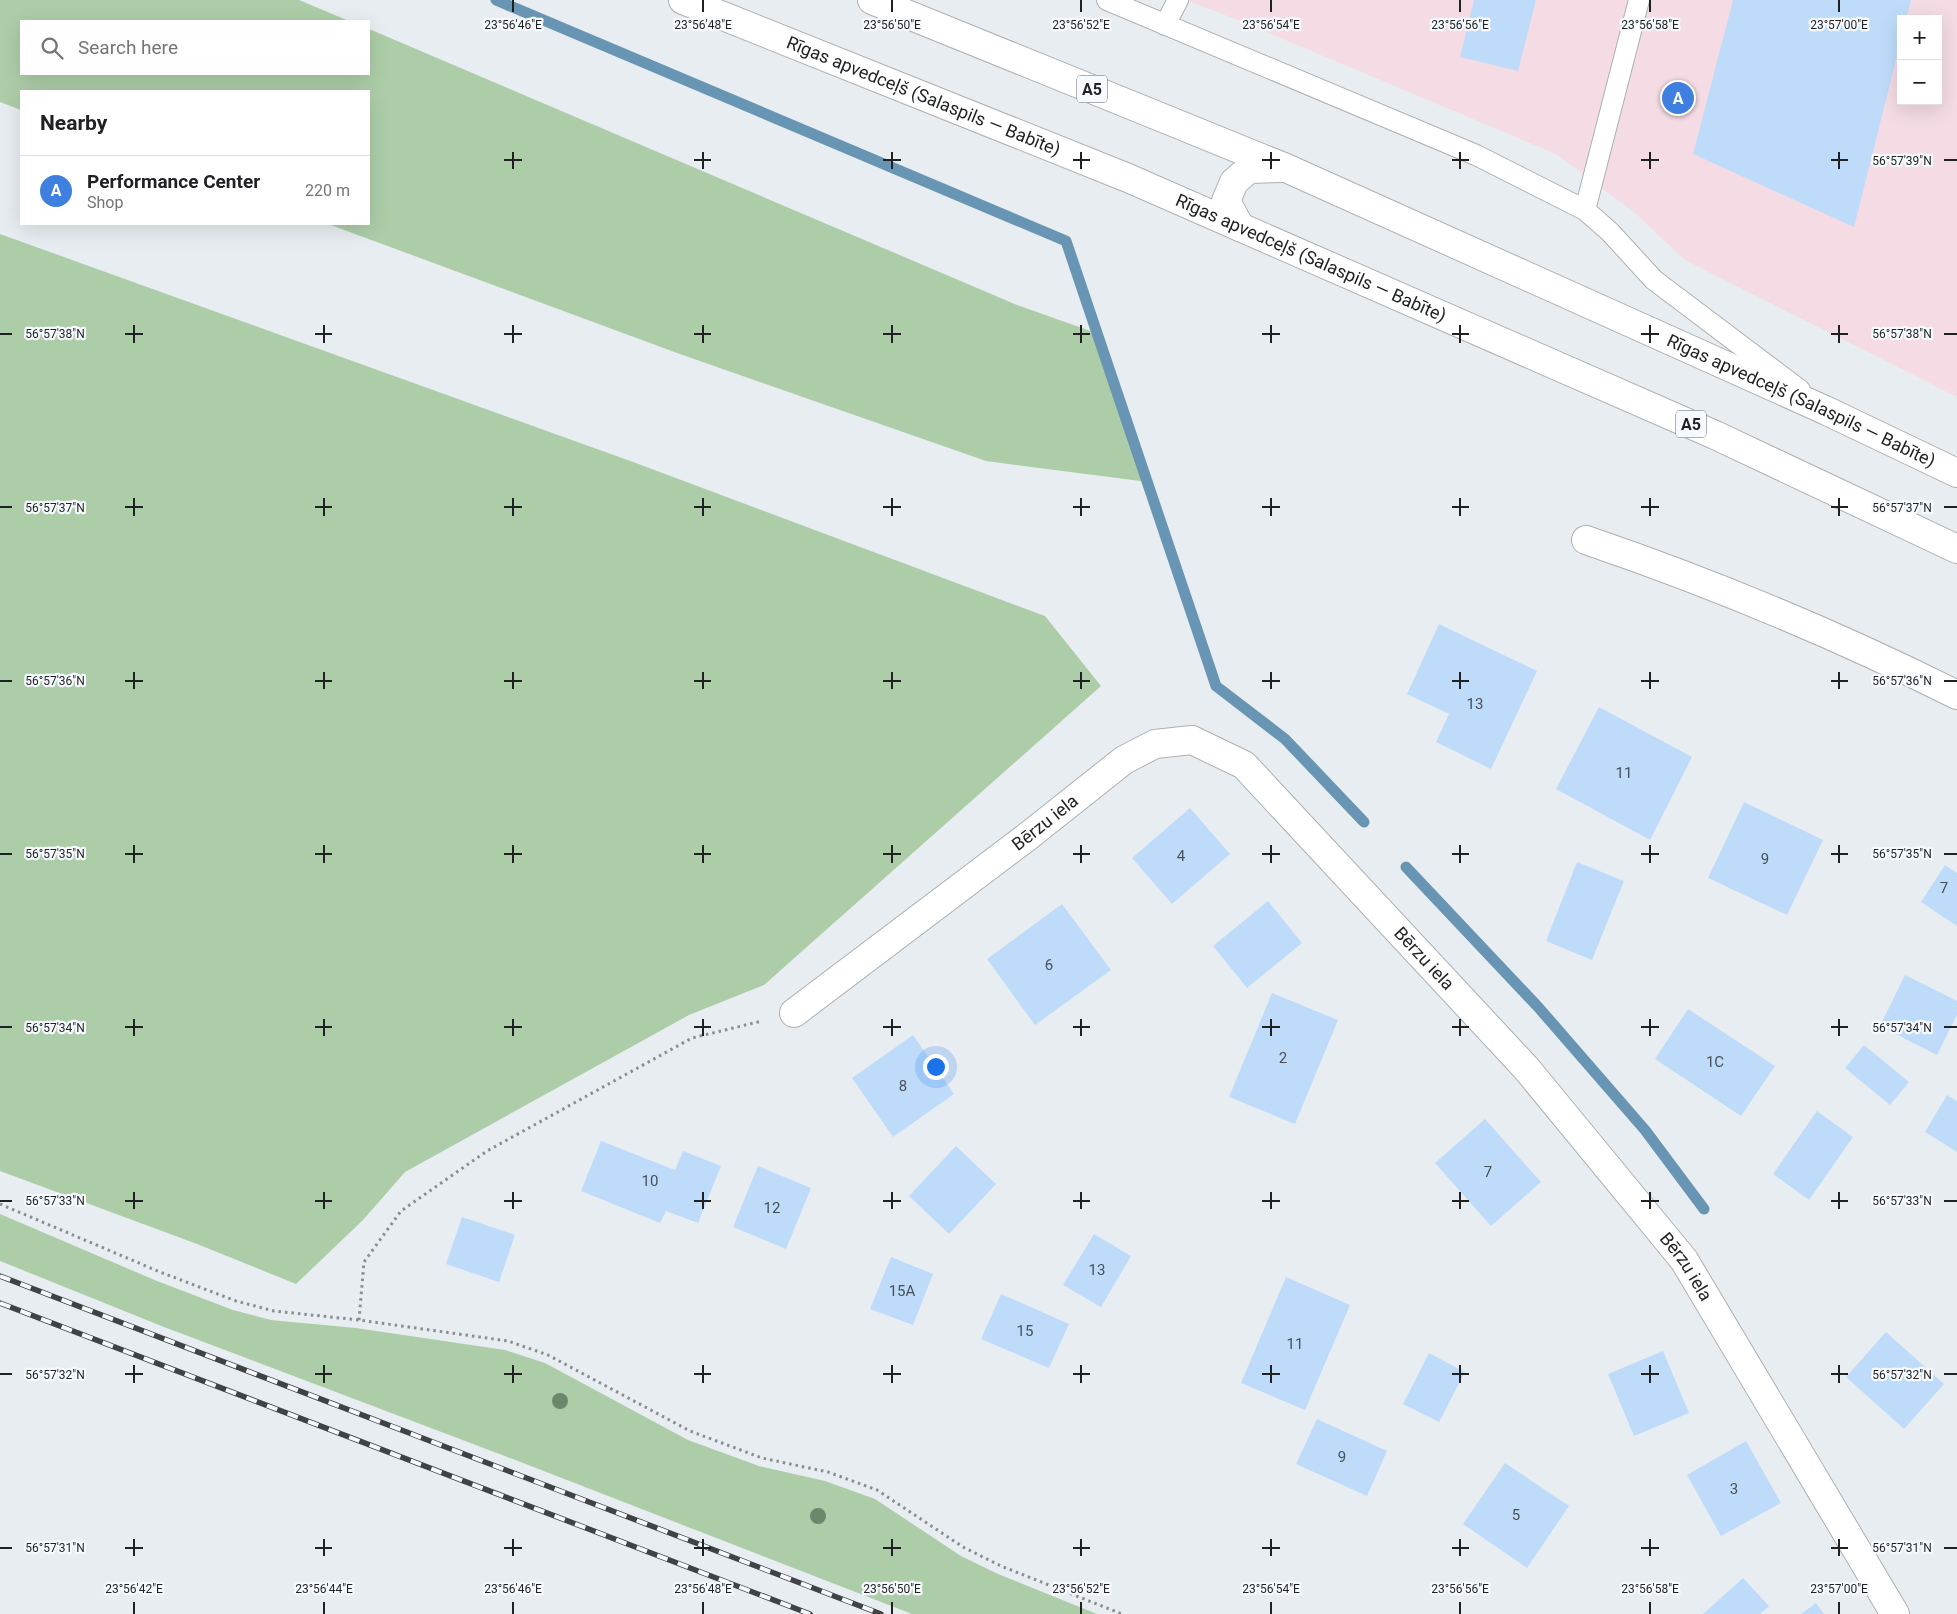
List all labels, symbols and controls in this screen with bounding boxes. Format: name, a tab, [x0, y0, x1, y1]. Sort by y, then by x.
map controls	[1897, 15, 1942, 105]
button: +	[1897, 15, 1942, 60]
text: 23°56'46"E	[484, 18, 542, 32]
text: 23°56'48"E	[674, 18, 732, 32]
text: 23°56'50"E	[863, 18, 921, 32]
text: 23°56'52"E	[1052, 18, 1110, 32]
text: 23°56'54"E	[1242, 18, 1300, 32]
text: 23°56'56"E	[1431, 18, 1489, 32]
text: 23°56'58"E	[1621, 18, 1679, 32]
text: 23°57'00"E	[1810, 18, 1868, 32]
search box	[20, 20, 370, 75]
street label: Rīgas apvedceļš (Salaspils — Babīte)	[784, 32, 1064, 161]
icon: search	[38, 34, 66, 62]
text: Search here	[78, 36, 178, 59]
button: −	[1897, 60, 1942, 105]
road number: A5	[1077, 76, 1107, 102]
pin: A	[1662, 79, 1694, 117]
text: Nearby	[40, 111, 107, 135]
text: 56°57'39"N	[1872, 154, 1932, 168]
text: Performance Center	[87, 170, 260, 193]
text: A	[51, 181, 61, 200]
text: 220 m	[305, 181, 350, 200]
street label: Rīgas apvedceļš (Salaspils — Babīte)	[1173, 189, 1450, 327]
text: Shop	[87, 193, 123, 212]
text: 56°57'38"N	[25, 327, 85, 341]
text: 56°57'38"N	[1872, 327, 1932, 341]
street label: Rīgas apvedceļš (Salaspils — Babīte)	[1664, 330, 1939, 472]
road number: A5	[1676, 410, 1706, 438]
text: 56°57'37"N	[25, 501, 85, 515]
text: 56°57'37"N	[1872, 501, 1932, 515]
text: 56°57'36"N	[25, 674, 85, 688]
text: 56°57'36"N	[1872, 674, 1932, 688]
house number: 13	[1467, 695, 1483, 713]
house number: 11	[1616, 764, 1632, 782]
street label: Bērzu iela	[1007, 790, 1082, 855]
text: 56°57'35"N	[25, 847, 85, 861]
house number: 4	[1177, 847, 1186, 865]
text: 56°57'35"N	[1872, 847, 1932, 861]
house number: 9	[1761, 850, 1769, 868]
house number: 7	[1940, 879, 1948, 897]
street label: Bērzu iela	[1390, 922, 1459, 994]
house number: 6	[1045, 956, 1053, 974]
text: 56°57'34"N	[25, 1021, 85, 1035]
text: 56°57'34"N	[1872, 1021, 1932, 1035]
house number: 2	[1279, 1049, 1287, 1067]
house number: 1C	[1706, 1053, 1724, 1071]
your location	[923, 1054, 949, 1080]
house number: 8	[899, 1077, 907, 1095]
house number: 7	[1484, 1163, 1492, 1181]
house number: 10	[642, 1172, 658, 1190]
text: 56°57'33"N	[25, 1194, 85, 1208]
text: 56°57'33"N	[1872, 1194, 1932, 1208]
house number: 12	[764, 1199, 780, 1217]
street label: Bērzu iela	[1656, 1228, 1717, 1305]
house number: 13	[1089, 1261, 1105, 1279]
house number: 15A	[889, 1282, 916, 1300]
house number: 15	[1017, 1322, 1033, 1340]
house number: 11	[1287, 1335, 1303, 1353]
text: 56°57'32"N	[25, 1368, 85, 1382]
text: 56°57'32"N	[1872, 1368, 1932, 1382]
house number: 9	[1338, 1448, 1346, 1466]
house number: 3	[1730, 1480, 1738, 1498]
house number: 5	[1512, 1506, 1520, 1524]
text: 56°57'31"N	[25, 1541, 85, 1555]
text: 56°57'31"N	[1872, 1541, 1932, 1555]
text: 23°56'42"E	[105, 1582, 163, 1596]
text: 23°56'44"E	[295, 1582, 353, 1596]
text: 23°56'46"E	[484, 1582, 542, 1596]
text: 23°56'48"E	[674, 1582, 732, 1596]
text: 23°56'50"E	[863, 1582, 921, 1596]
text: 23°56'52"E	[1052, 1582, 1110, 1596]
text: 23°56'54"E	[1242, 1582, 1300, 1596]
text: 23°56'56"E	[1431, 1582, 1489, 1596]
text: 23°56'58"E	[1621, 1582, 1679, 1596]
text: 23°57'00"E	[1810, 1582, 1868, 1596]

